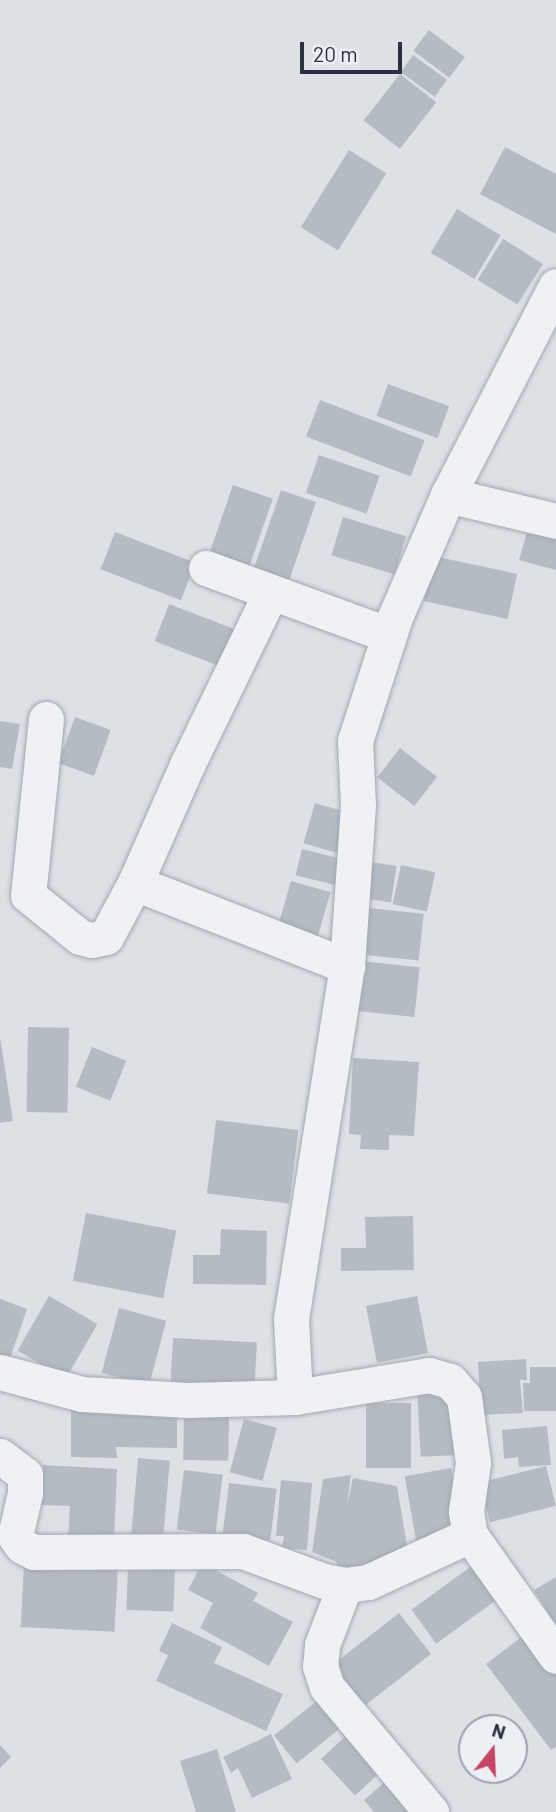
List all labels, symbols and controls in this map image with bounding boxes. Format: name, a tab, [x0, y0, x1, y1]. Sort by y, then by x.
scale bar	[304, 28, 406, 72]
text: 20 m	[313, 41, 358, 66]
north arrow	[458, 1714, 528, 1784]
text: N	[489, 1718, 509, 1743]

